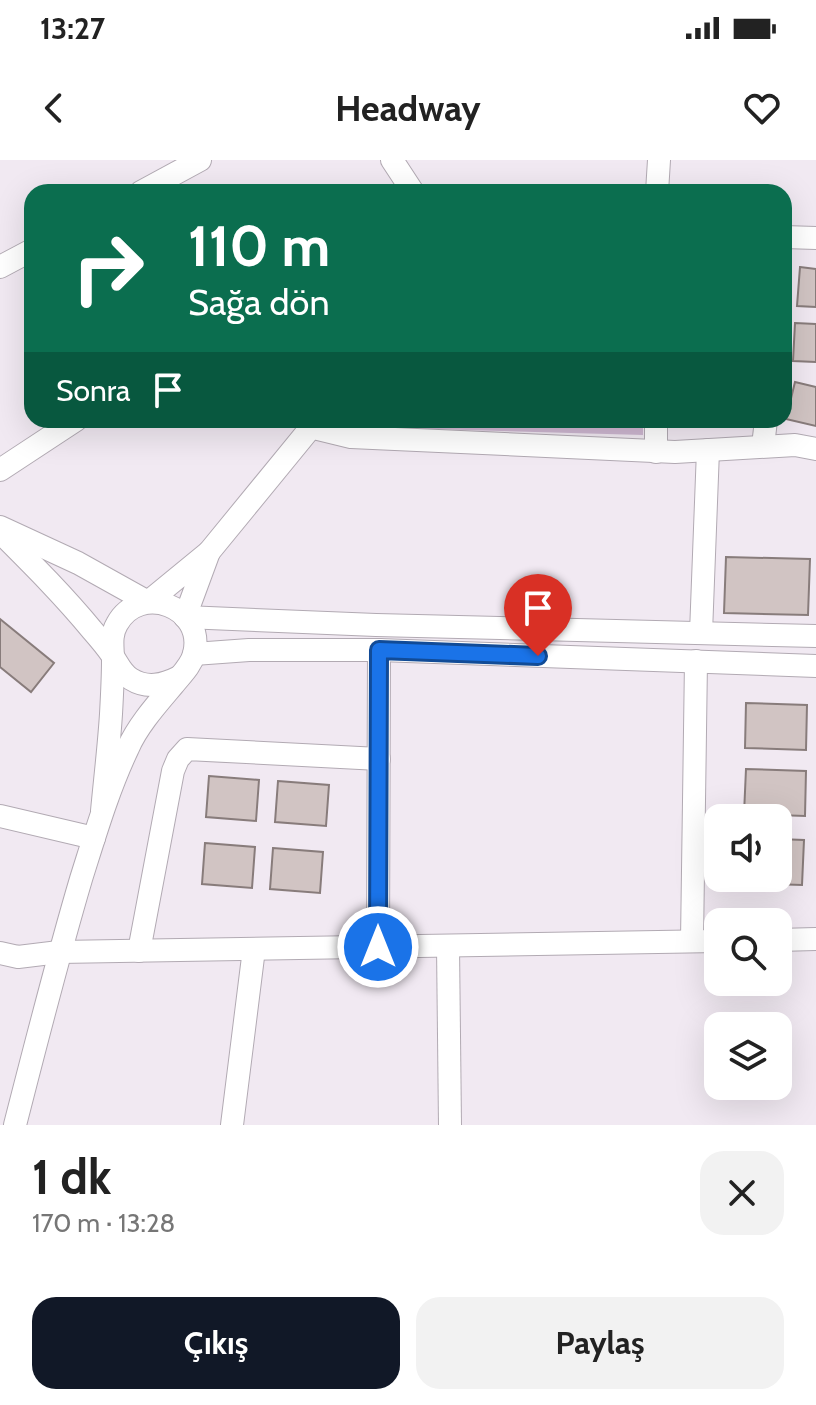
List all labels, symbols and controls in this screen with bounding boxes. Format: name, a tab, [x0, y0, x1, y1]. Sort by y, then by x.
text: 13:27	[40, 10, 105, 47]
icon: back	[32, 86, 76, 130]
text: Headway	[335, 86, 481, 130]
icon: heart	[740, 86, 784, 130]
text: 110 m	[188, 212, 330, 280]
icon: right	[56, 216, 160, 320]
text: Sağa dön	[188, 280, 330, 324]
icon: arrive	[146, 368, 190, 412]
text: Sonra	[56, 372, 130, 409]
pin	[504, 574, 572, 656]
icon: arrive	[516, 586, 560, 630]
map controls	[704, 804, 792, 1100]
button: sound	[704, 804, 792, 892]
position arrow	[336, 905, 420, 989]
button: search	[704, 908, 792, 996]
button: layers	[704, 1012, 792, 1100]
text: 1 dk	[32, 1148, 111, 1206]
button: close	[700, 1151, 784, 1235]
text: 170 m · 13:28	[32, 1207, 175, 1239]
button: Çıkış	[32, 1297, 400, 1389]
button: Paylaş	[416, 1297, 784, 1389]

